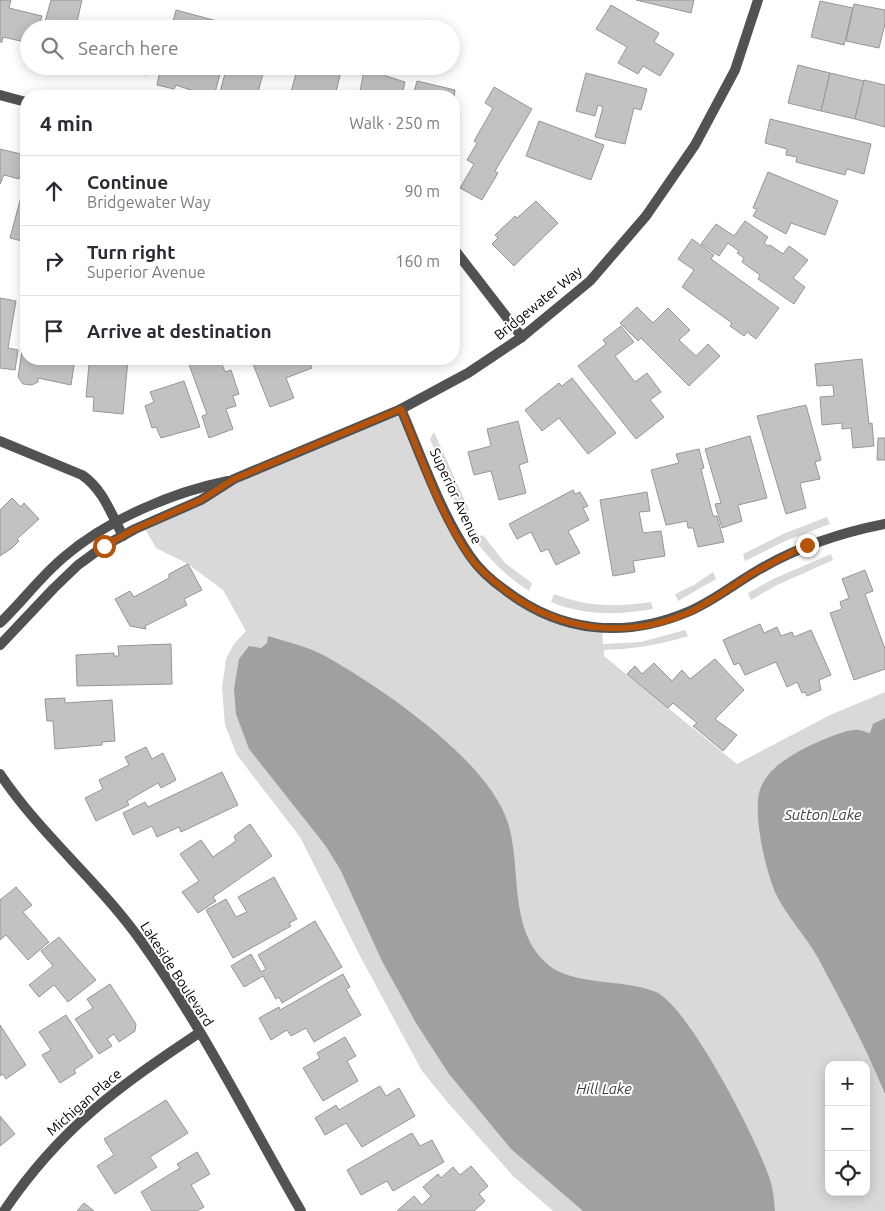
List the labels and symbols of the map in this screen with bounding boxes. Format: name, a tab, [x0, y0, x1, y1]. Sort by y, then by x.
street label: Bridgewater Way	[491, 263, 585, 343]
street label: Superior Avenue	[427, 446, 485, 546]
route end	[796, 534, 819, 557]
route start	[93, 535, 116, 558]
water label: Sutton Lake	[783, 806, 862, 823]
street label: Lakeside Boulevard	[137, 919, 217, 1029]
street label: Michigan Place	[44, 1065, 124, 1139]
water label: Hill Lake	[576, 1080, 632, 1097]

